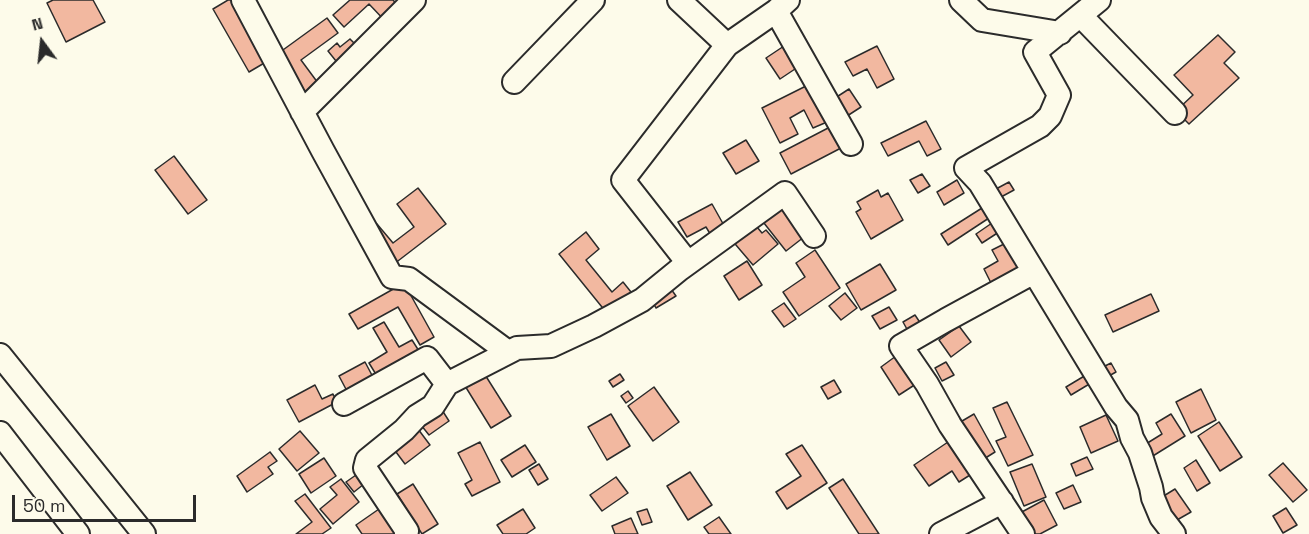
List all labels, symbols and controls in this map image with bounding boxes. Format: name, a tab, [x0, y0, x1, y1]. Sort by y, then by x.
north arrow	[12, 12, 72, 72]
text: N	[29, 13, 45, 36]
scale bar	[15, 483, 200, 521]
text: 50 m	[23, 494, 65, 517]

